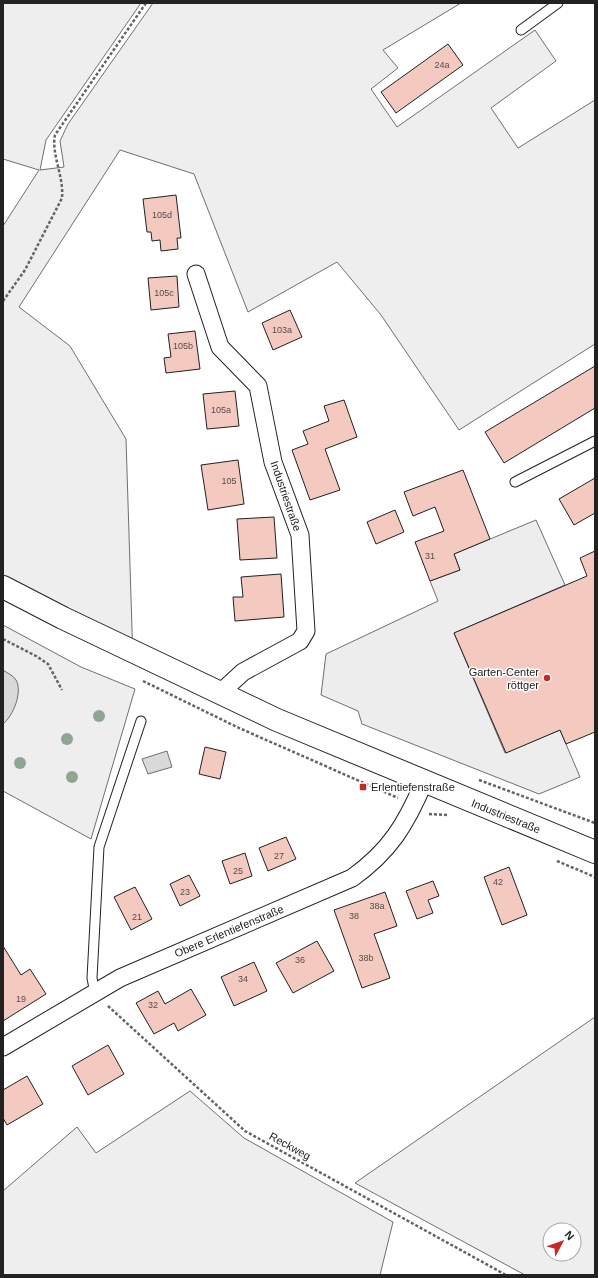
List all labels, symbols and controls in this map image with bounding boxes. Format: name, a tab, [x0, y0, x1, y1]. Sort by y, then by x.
house number: 24a	[434, 60, 450, 70]
house number: 105d	[152, 210, 172, 220]
house number: 105c	[154, 288, 174, 298]
house number: 103a	[272, 325, 292, 335]
house number: 105b	[173, 341, 193, 351]
house number: 105a	[211, 405, 231, 415]
street label: Industriestraße	[268, 459, 304, 533]
house number: 105	[221, 476, 237, 486]
house number: 31	[425, 551, 435, 561]
place label: Garten-Center röttger	[469, 666, 539, 691]
marker: Garten-Center röttger	[542, 673, 552, 683]
place label: Erlentiefenstraße	[371, 781, 455, 793]
marker: Erlentiefenstraße	[358, 782, 368, 792]
street label: Industriestraße	[470, 797, 542, 835]
house number: 27	[274, 851, 284, 861]
house number: 25	[233, 866, 243, 876]
house number: 42	[493, 877, 503, 887]
house number: 23	[180, 887, 190, 897]
house number: 38a	[369, 901, 385, 911]
street label: Obere Erlentiefenstraße	[173, 903, 285, 959]
house number: 38	[349, 911, 359, 921]
house number: 21	[132, 912, 142, 922]
house number: 38b	[358, 953, 374, 963]
house number: 36	[295, 955, 305, 965]
house number: 34	[238, 974, 248, 984]
house number: 19	[16, 994, 26, 1004]
house number: 32	[148, 1000, 158, 1010]
street label: Reckweg	[267, 1130, 313, 1162]
north arrow	[542, 1222, 582, 1262]
text: N	[562, 1229, 577, 1242]

